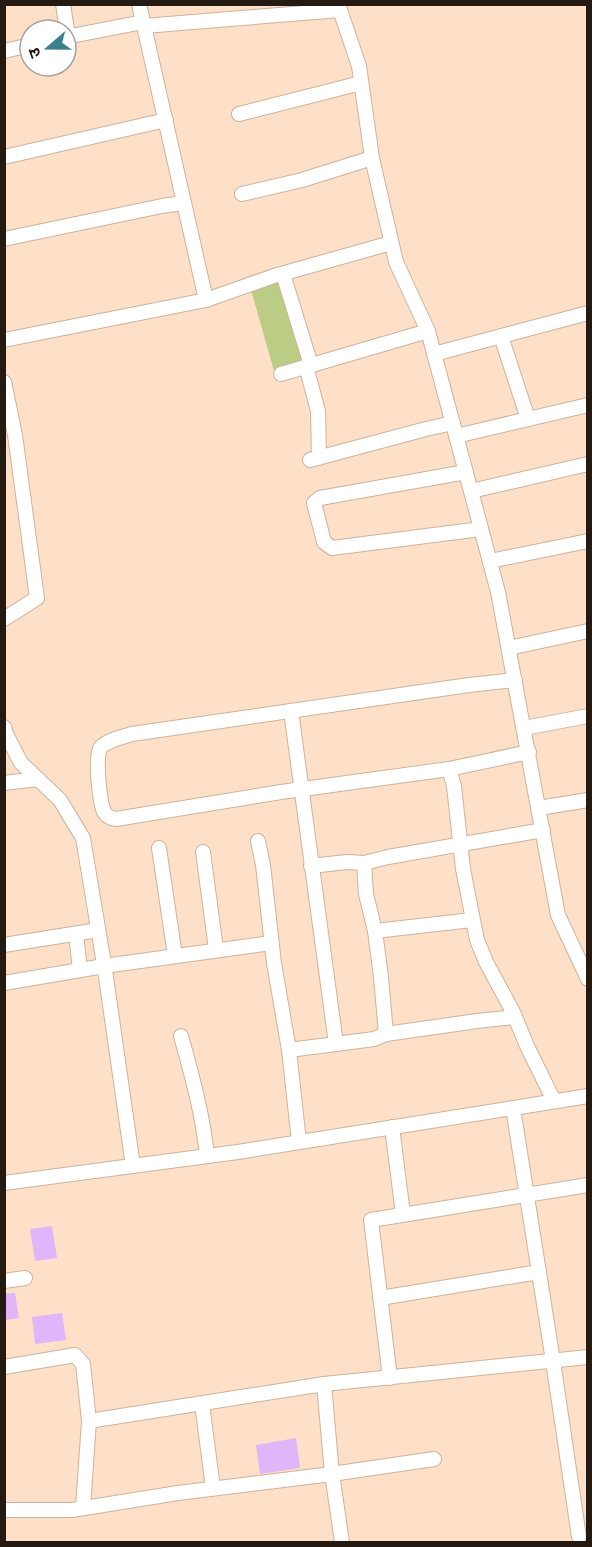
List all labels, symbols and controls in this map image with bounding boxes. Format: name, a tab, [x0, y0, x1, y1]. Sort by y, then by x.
north arrow	[18, 18, 78, 78]
text: उ	[24, 45, 45, 61]

